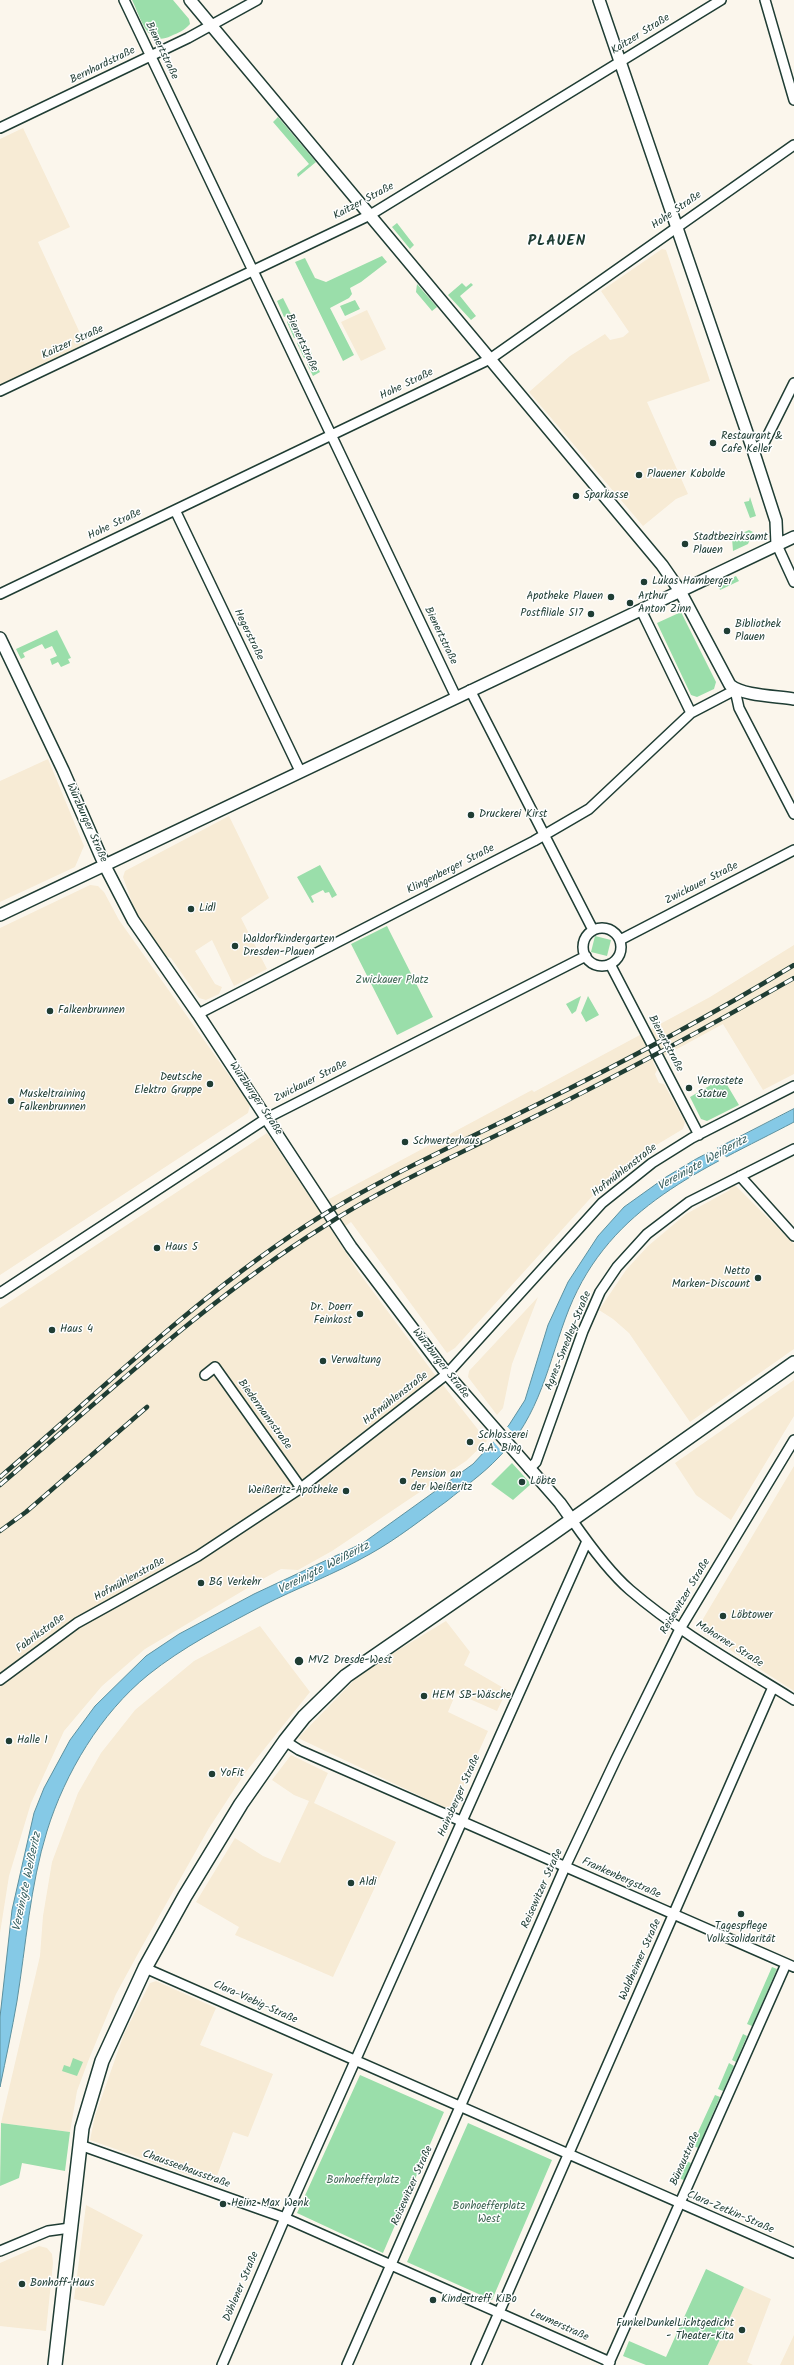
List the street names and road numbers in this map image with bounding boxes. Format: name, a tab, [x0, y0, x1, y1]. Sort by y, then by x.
street label: Kaitzer Straße	[609, 12, 673, 58]
street label: Bienertstraße	[141, 20, 181, 82]
street label: Bernhardstraße	[68, 45, 138, 87]
street label: Kaitzer Straße	[331, 181, 397, 223]
street label: Hohe Straße	[650, 189, 704, 233]
street label: Bienertstraße	[282, 312, 320, 374]
street label: Kaitzer Straße	[40, 323, 106, 363]
street label: Hohe Straße	[378, 366, 436, 404]
street label: Hohe Straße	[86, 506, 144, 544]
street label: Bienertstraße	[420, 605, 460, 667]
street label: Hegerstraße	[230, 607, 266, 663]
street label: Würzburger Straße	[63, 781, 109, 865]
street label: Klingenberger Straße	[405, 842, 497, 898]
street label: Zwickauer Straße	[663, 860, 741, 908]
street label: Bienertstraße	[645, 1013, 685, 1075]
street label: Zwickauer Straße	[272, 1058, 350, 1106]
street label: Würzburger Straße	[226, 1060, 284, 1138]
street label: Hofmühlenstraße	[590, 1141, 660, 1201]
street label: Agnes-Smedley-Straße	[543, 1290, 595, 1392]
street label: Würzburger Straße	[408, 1326, 472, 1402]
street label: Hofmühlenstraße	[361, 1369, 431, 1429]
street label: Biedermannstraße	[234, 1377, 294, 1453]
street label: Hofmühlenstraße	[92, 1555, 168, 1605]
street label: Reisewitzer Straße	[658, 1557, 714, 1637]
street label: Fabrikstraße	[14, 1612, 68, 1656]
street label: Mohorner Straße	[693, 1619, 765, 1671]
street label: Hainsberger Straße	[436, 1753, 484, 1839]
street label: Reisewitzer Straße	[519, 1847, 567, 1931]
street label: Frankenbergstraße	[579, 1856, 663, 1902]
street label: Waldheimer Straße	[617, 1917, 665, 2003]
street label: Clara-Viebig-Straße	[211, 1979, 299, 2027]
street label: Bünaustraße	[668, 2130, 704, 2188]
street label: Reisewitzer Straße	[389, 2144, 437, 2228]
street label: Chausseehausstraße	[140, 2148, 232, 2192]
street label: Clara-Zetkin-Straße	[684, 2189, 776, 2237]
street label: Döhlener Straße	[221, 2250, 263, 2324]
street label: Leumerstraße	[528, 2307, 590, 2345]

